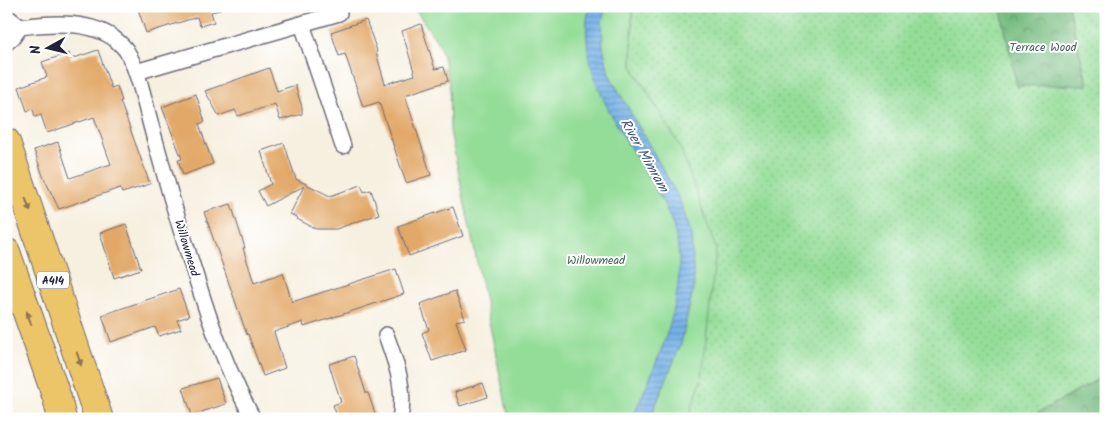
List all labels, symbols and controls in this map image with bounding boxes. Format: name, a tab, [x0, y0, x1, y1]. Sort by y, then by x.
north arrow	[22, 22, 72, 72]
park label: Terrace Wood	[1009, 38, 1078, 57]
text: N	[25, 44, 48, 56]
water label: River Mimram	[614, 115, 675, 198]
one-way arrow	[25, 197, 32, 212]
street label: Willowmead	[169, 218, 204, 280]
park label: Willowmead	[567, 251, 626, 270]
road number: A414	[37, 272, 69, 288]
one-way arrow	[25, 310, 32, 325]
one-way arrow	[76, 352, 84, 367]

